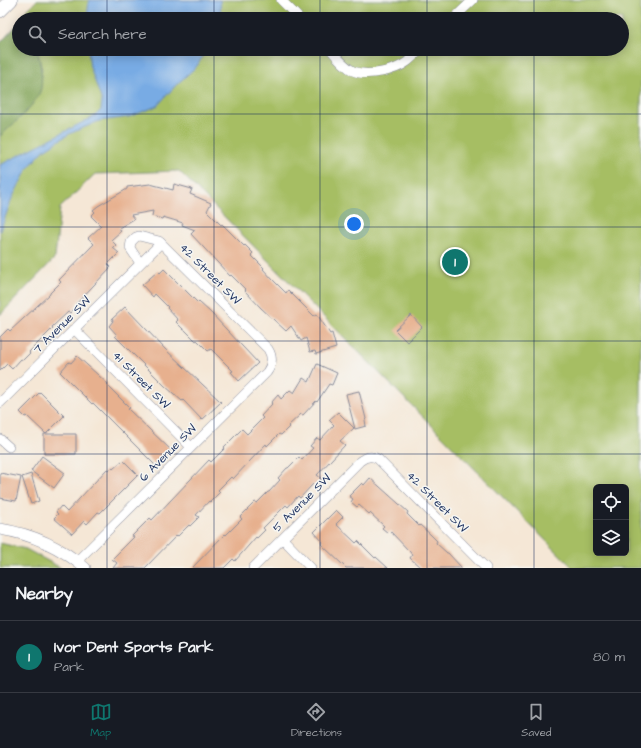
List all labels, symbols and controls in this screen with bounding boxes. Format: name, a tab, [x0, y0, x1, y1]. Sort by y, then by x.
search box	[12, 12, 629, 56]
icon: search	[26, 23, 48, 45]
text: Search here	[58, 24, 147, 45]
your location	[344, 214, 364, 234]
street label: 42 Street SW	[175, 239, 245, 309]
pin: 1	[442, 247, 468, 277]
street label: 7 Avenue SW	[29, 292, 95, 358]
street label: 41 Street SW	[108, 347, 174, 413]
street label: 6 Avenue SW	[135, 420, 201, 486]
street label: 42 Street SW	[402, 467, 472, 537]
street label: 5 Avenue SW	[269, 470, 335, 536]
map controls	[593, 484, 629, 556]
button: locate	[593, 484, 629, 520]
button: layers	[593, 520, 629, 556]
text: Nearby	[16, 582, 73, 606]
text: Ivor Dent Sports Park	[54, 637, 213, 658]
text: 1	[28, 648, 30, 666]
text: 80 m	[593, 648, 625, 666]
text: Park	[54, 658, 84, 676]
tab: Map	[90, 701, 112, 740]
tab: Directions	[291, 701, 342, 740]
tab: Saved	[521, 701, 551, 740]

